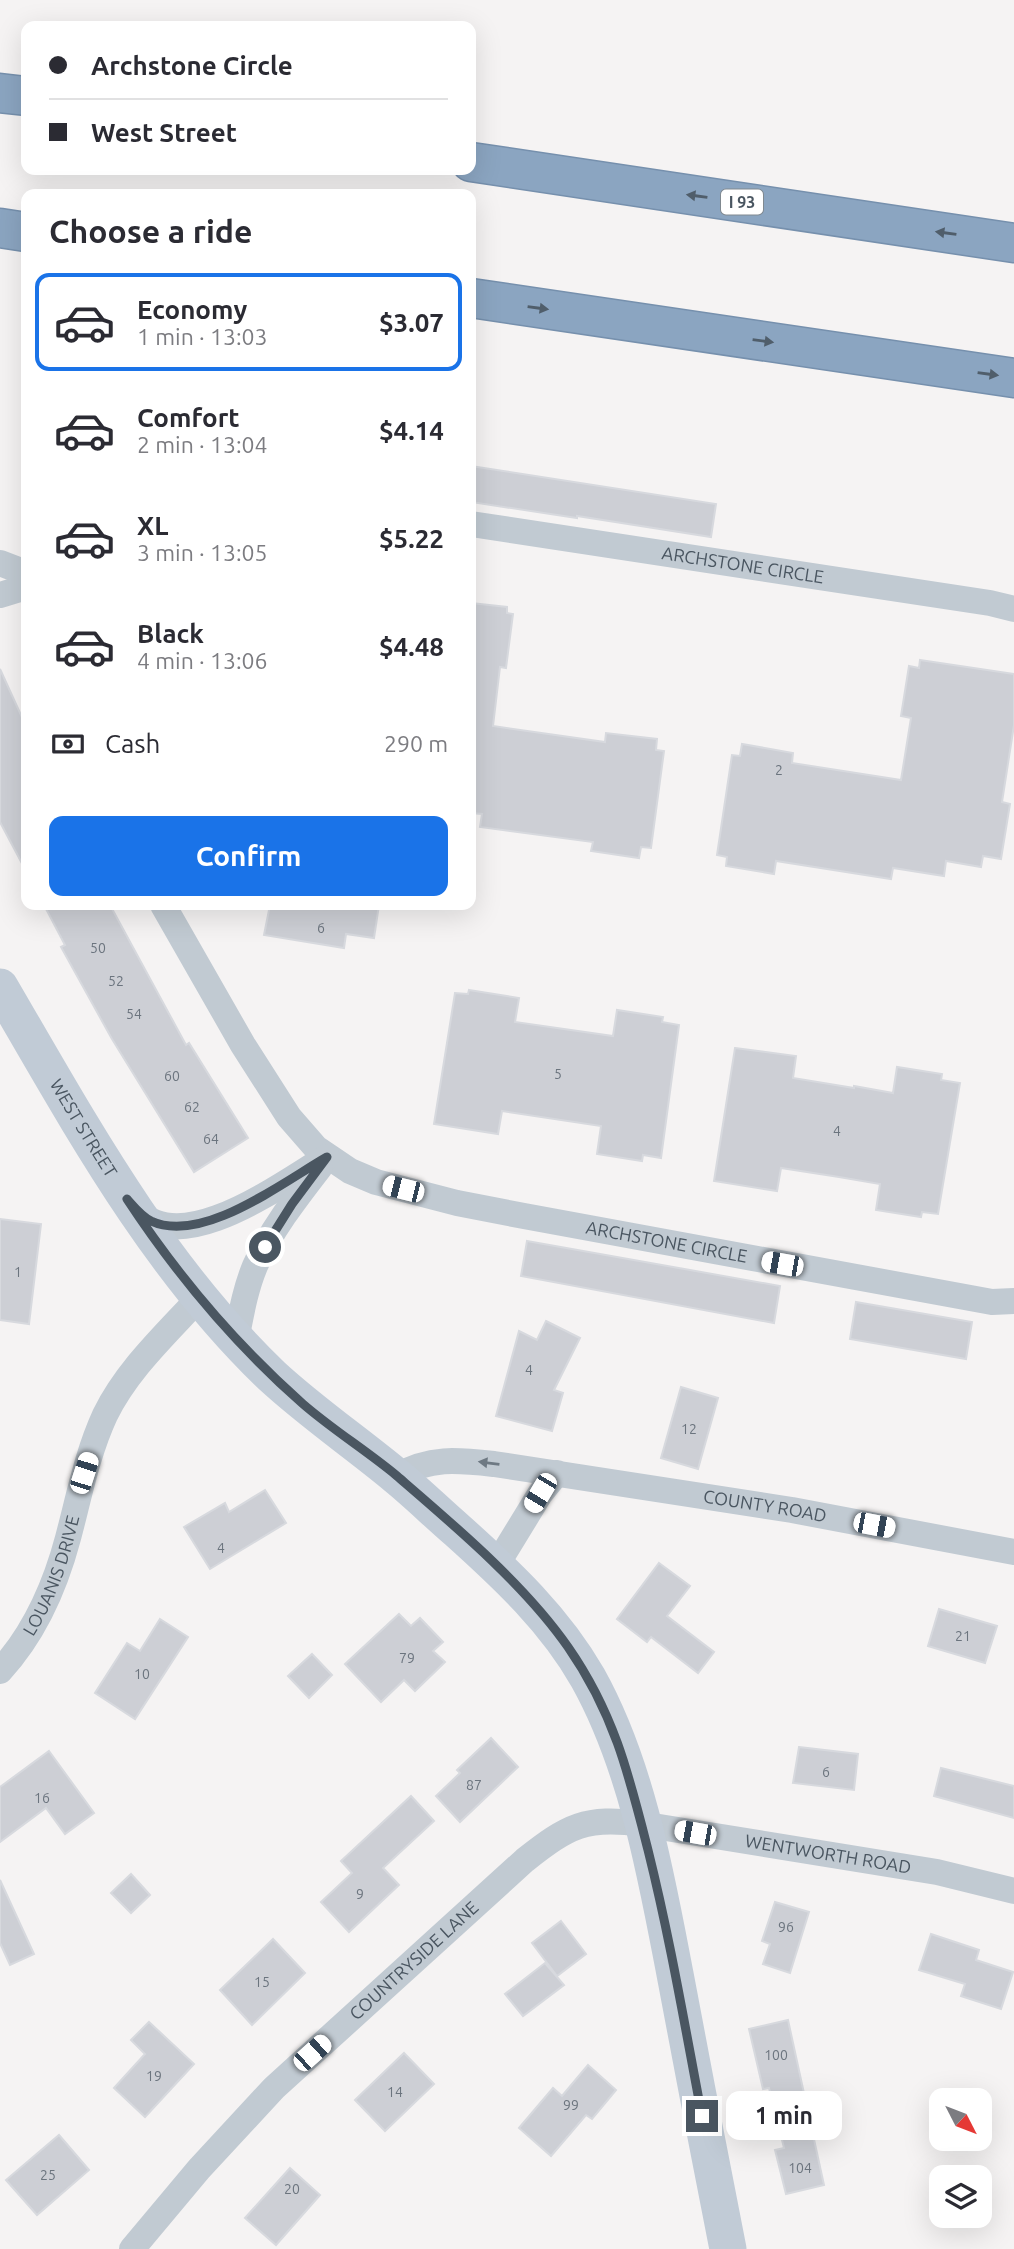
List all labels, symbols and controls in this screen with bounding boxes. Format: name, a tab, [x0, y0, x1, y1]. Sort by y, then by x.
text: Archstone Circle	[91, 51, 293, 80]
text: West Street	[91, 118, 237, 147]
one-way arrow	[686, 190, 708, 201]
road number: I 93	[721, 190, 763, 214]
text: Choose a ride	[49, 213, 252, 249]
one-way arrow	[935, 227, 957, 238]
icon: car	[53, 291, 116, 354]
text: Economy	[137, 295, 247, 324]
one-way arrow	[527, 302, 549, 313]
text: $3.07	[379, 308, 444, 337]
text: 1 min · 13:03	[137, 324, 268, 349]
one-way arrow	[752, 336, 774, 347]
one-way arrow	[978, 369, 1000, 380]
icon: car	[53, 399, 116, 462]
text: Comfort	[137, 403, 240, 432]
text: $4.14	[379, 416, 444, 445]
text: 2 min · 13:04	[137, 432, 268, 457]
icon: car	[53, 507, 116, 570]
text: XL	[137, 511, 168, 540]
text: $5.22	[379, 524, 444, 553]
text: 3 min · 13:05	[137, 540, 268, 565]
street label: ARCHSTONE CIRCLE	[661, 542, 825, 587]
icon: car	[53, 615, 116, 678]
text: Black	[137, 619, 204, 648]
text: $4.48	[379, 632, 444, 661]
text: 4 min · 13:06	[137, 648, 268, 673]
icon: cash	[49, 725, 87, 763]
text: Cash	[105, 729, 160, 758]
text: 290 m	[384, 731, 448, 756]
house number: 2	[775, 762, 783, 778]
button: Confirm	[49, 816, 448, 896]
house number: 6	[317, 920, 325, 936]
house number: 50	[90, 940, 106, 956]
house number: 52	[108, 973, 124, 989]
house number: 54	[126, 1006, 142, 1022]
house number: 5	[554, 1066, 562, 1082]
house number: 60	[164, 1068, 180, 1084]
street label: WEST STREET	[47, 1075, 122, 1180]
house number: 62	[184, 1099, 200, 1115]
house number: 4	[833, 1123, 841, 1139]
house number: 64	[203, 1131, 219, 1147]
car	[381, 1174, 426, 1204]
street label: ARCHSTONE CIRCLE	[585, 1217, 749, 1266]
route start	[249, 1231, 281, 1263]
car	[760, 1250, 805, 1278]
house number: 1	[14, 1264, 22, 1280]
house number: 4	[525, 1362, 533, 1378]
house number: 12	[681, 1421, 697, 1437]
car	[68, 1450, 101, 1496]
one-way arrow	[478, 1458, 500, 1469]
car	[521, 1470, 560, 1516]
street label: COUNTY ROAD	[702, 1485, 828, 1525]
car	[852, 1511, 897, 1539]
street label: LOUANIS DRIVE	[18, 1513, 82, 1639]
house number: 4	[217, 1540, 225, 1556]
house number: 21	[955, 1628, 971, 1644]
house number: 79	[399, 1650, 415, 1666]
house number: 10	[134, 1666, 150, 1682]
house number: 6	[822, 1764, 830, 1780]
house number: 87	[466, 1777, 482, 1793]
house number: 16	[34, 1790, 50, 1806]
car	[673, 1819, 718, 1847]
street label: WENTWORTH ROAD	[744, 1830, 913, 1877]
house number: 9	[356, 1886, 364, 1902]
street label: COUNTRYSIDE LANE	[345, 1897, 482, 2023]
house number: 96	[778, 1919, 794, 1935]
house number: 15	[254, 1974, 270, 1990]
car	[290, 2031, 335, 2075]
house number: 100	[764, 2047, 788, 2063]
house number: 19	[146, 2068, 162, 2084]
house number: 14	[387, 2084, 403, 2100]
north arrow	[929, 2088, 992, 2151]
map controls	[929, 2088, 992, 2228]
callout: 1 min	[726, 2092, 842, 2140]
house number: 99	[563, 2097, 579, 2113]
route end	[686, 2100, 718, 2132]
text: 1 min	[755, 2103, 813, 2128]
house number: 104	[788, 2160, 812, 2176]
button: layers	[929, 2165, 992, 2228]
house number: 25	[40, 2167, 56, 2183]
house number: 20	[284, 2181, 300, 2197]

